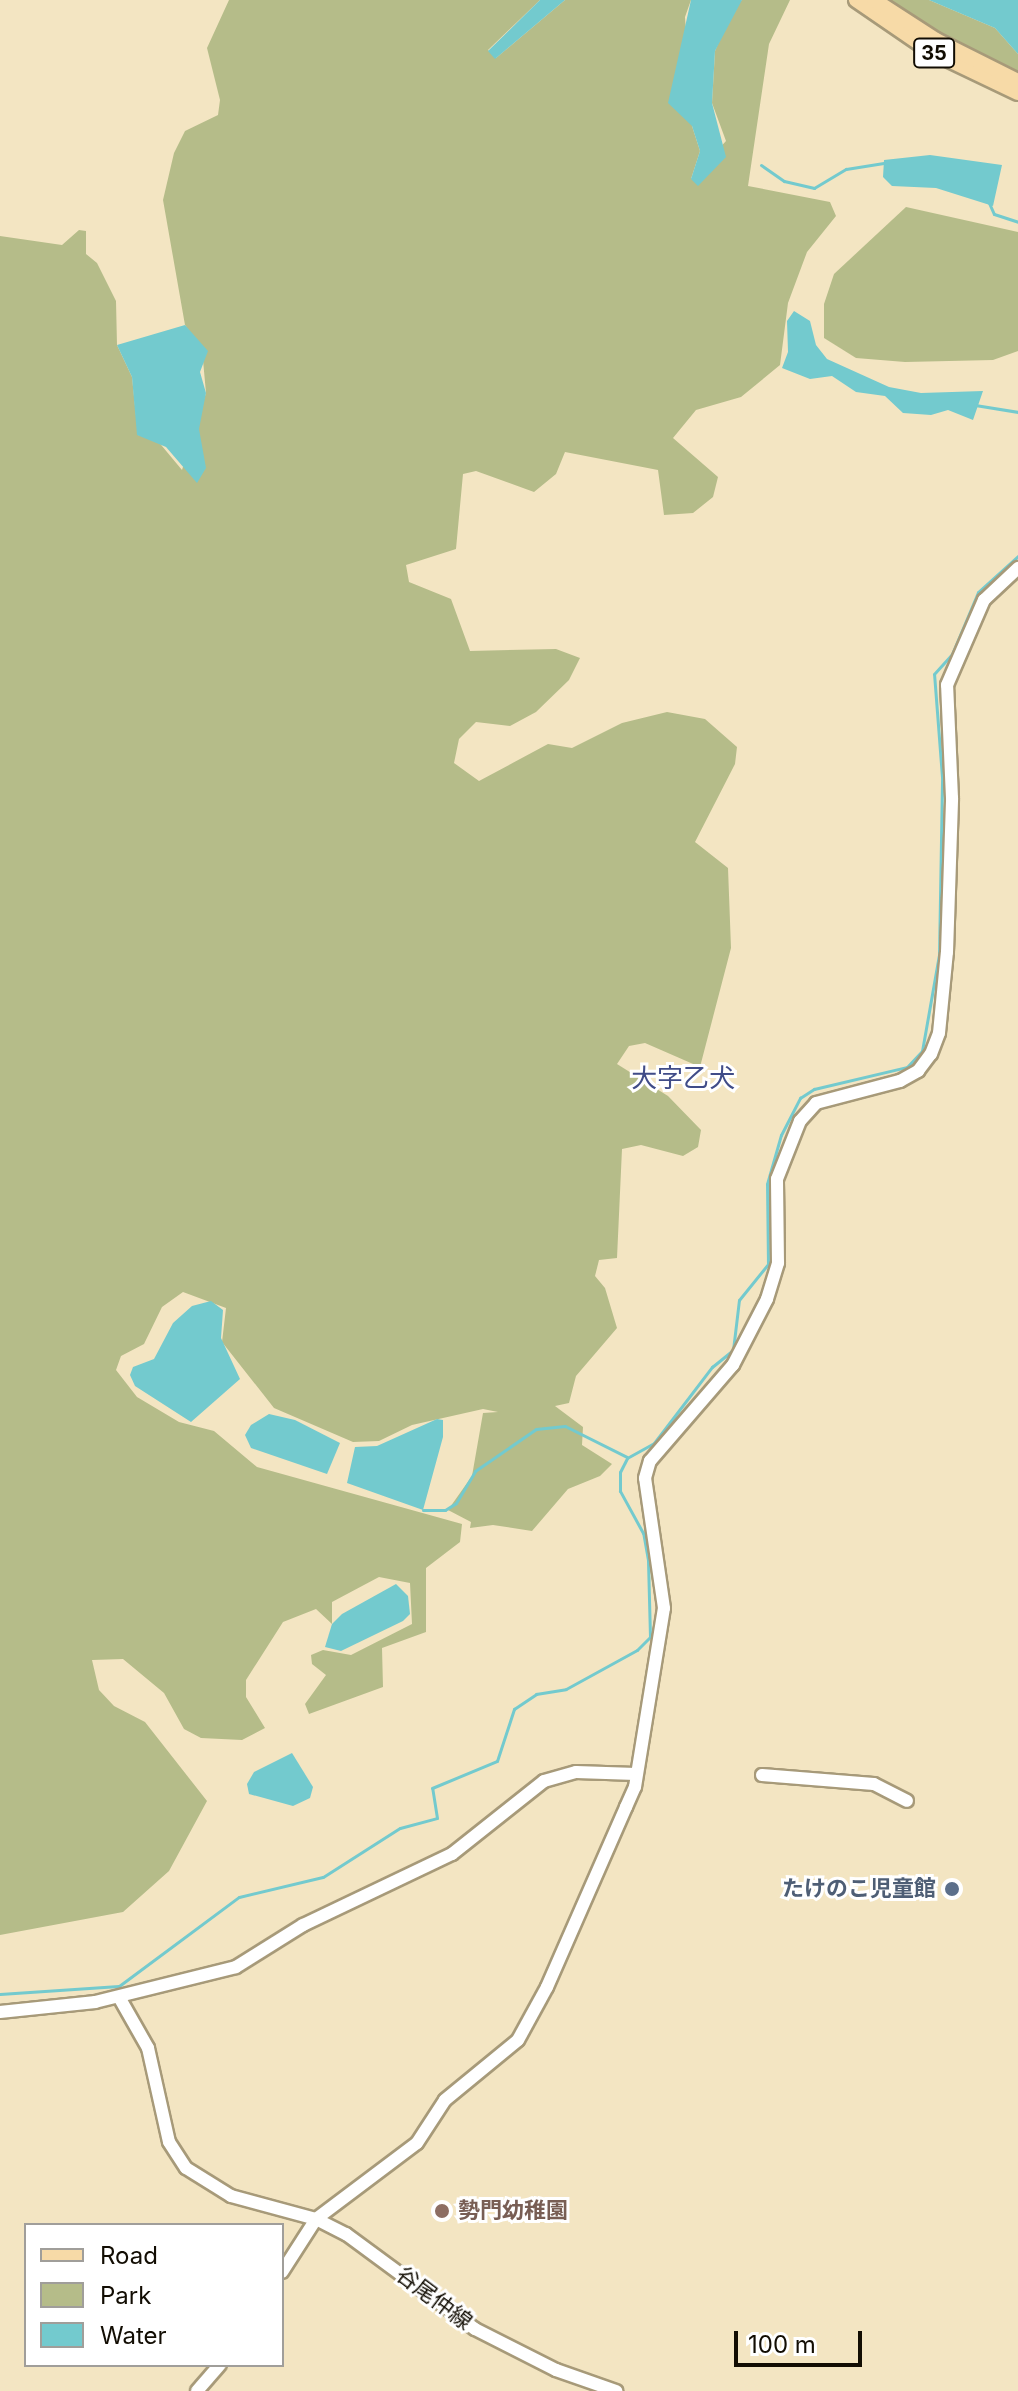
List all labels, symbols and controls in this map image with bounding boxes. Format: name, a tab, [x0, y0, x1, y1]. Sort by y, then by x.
road number: 35	[912, 37, 956, 69]
district label: 大字乙犬	[631, 1062, 735, 1094]
place label: たけのこ児童館	[782, 1876, 936, 1902]
marker: たけのこ児童館	[943, 1880, 961, 1898]
place label: 勢門幼稚園	[458, 2198, 568, 2224]
marker: 勢門幼稚園	[433, 2202, 451, 2220]
legend	[24, 2223, 284, 2367]
text: Road	[100, 2241, 158, 2270]
street label: 谷尾仲線	[391, 2261, 477, 2335]
text: Park	[100, 2281, 151, 2310]
scale bar	[738, 2315, 866, 2365]
text: Water	[100, 2321, 167, 2350]
text: 100 m	[748, 2330, 816, 2359]

